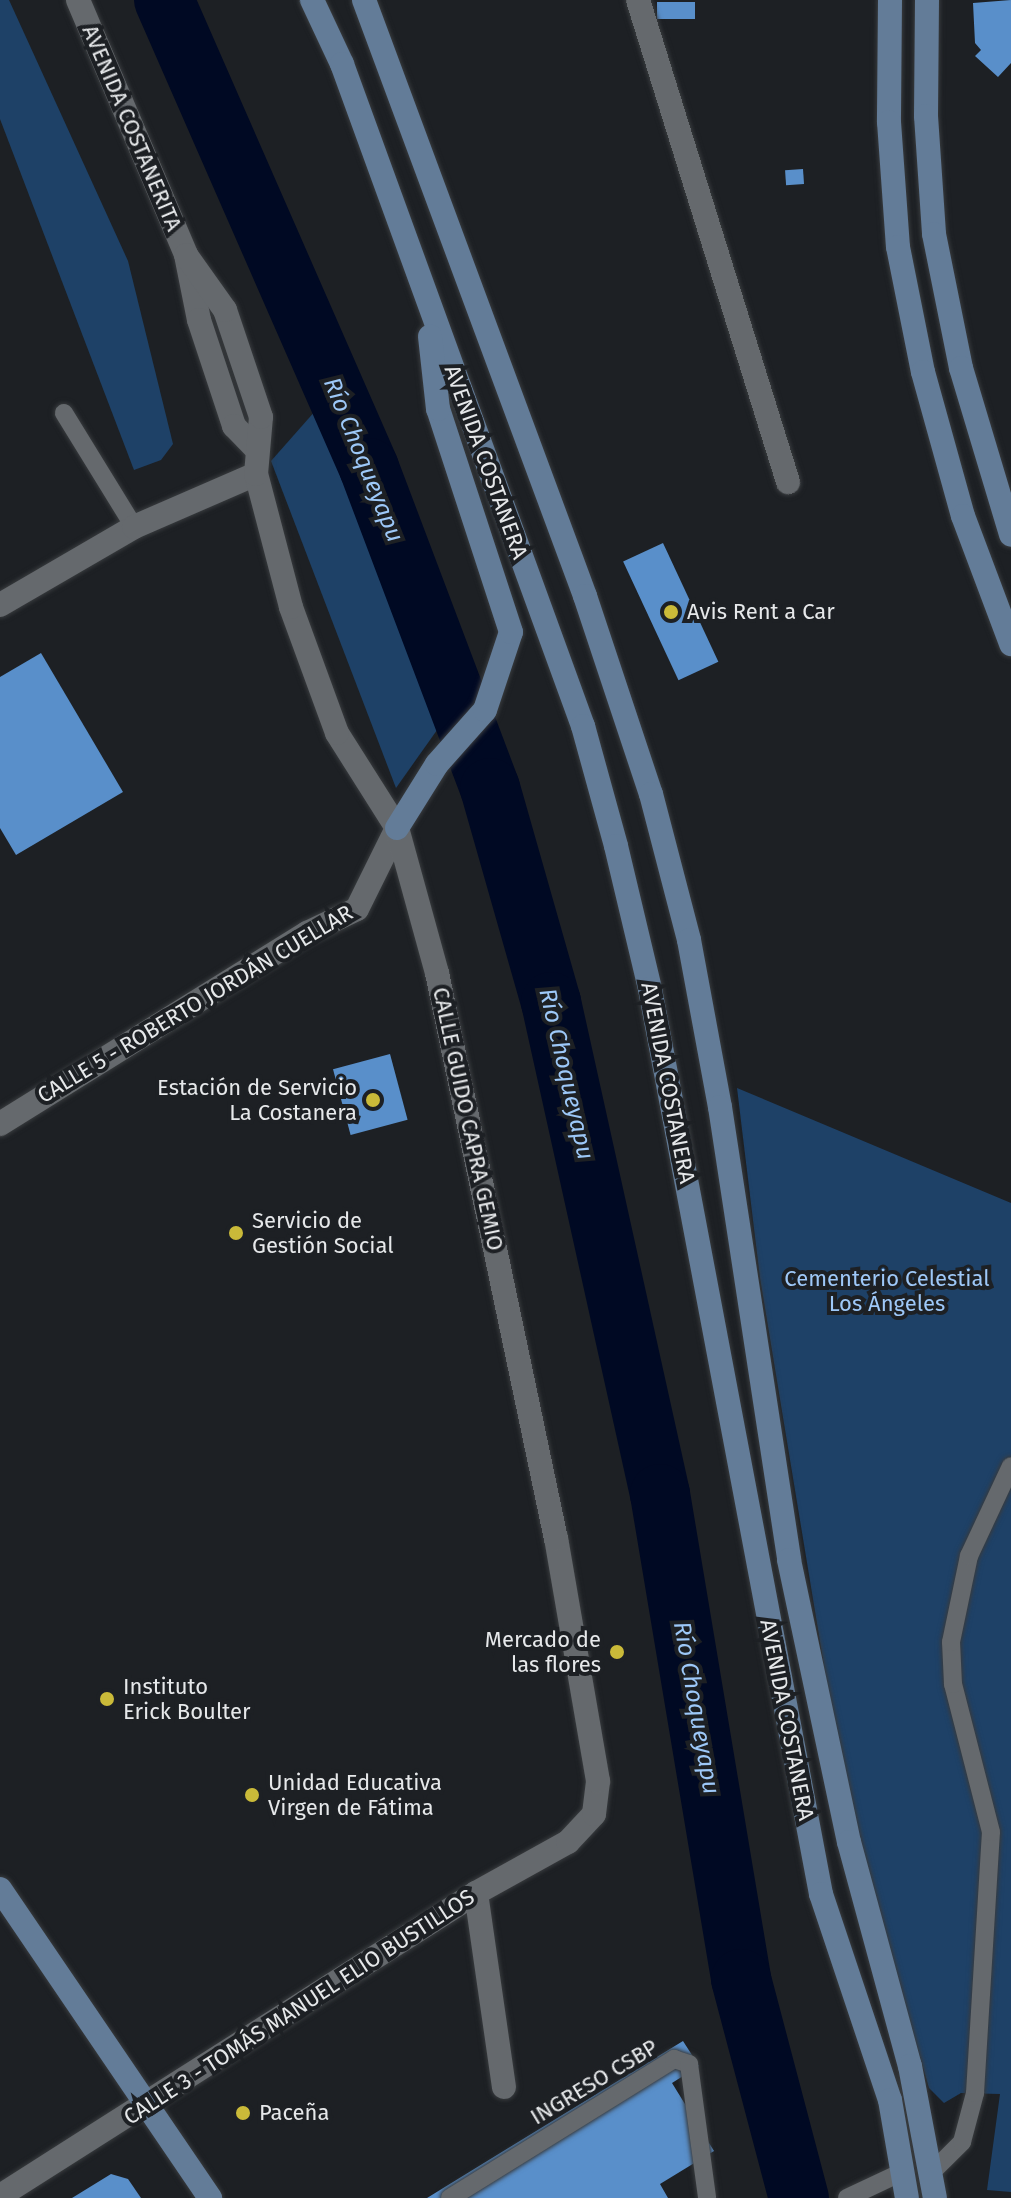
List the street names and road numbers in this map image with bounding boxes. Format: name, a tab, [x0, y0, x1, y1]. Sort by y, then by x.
street label: AVENIDA COSTANERITA	[77, 21, 187, 235]
street label: AVENIDA COSTANERA	[439, 361, 533, 563]
street label: CALLE 5 - ROBERTO JORDÁN CUELLAR	[33, 899, 357, 1109]
street label: AVENIDA COSTANERA	[636, 980, 700, 1186]
street label: CALLE GUIDO CAPRA GEMIO	[427, 985, 509, 1253]
street label: AVENIDA COSTANERA	[755, 1617, 819, 1823]
street label: CALLE 3 - TOMÁS MANUEL ELIO BUSTILLOS	[119, 1884, 479, 2130]
street label: INGRESO CSBP	[526, 2034, 662, 2130]

